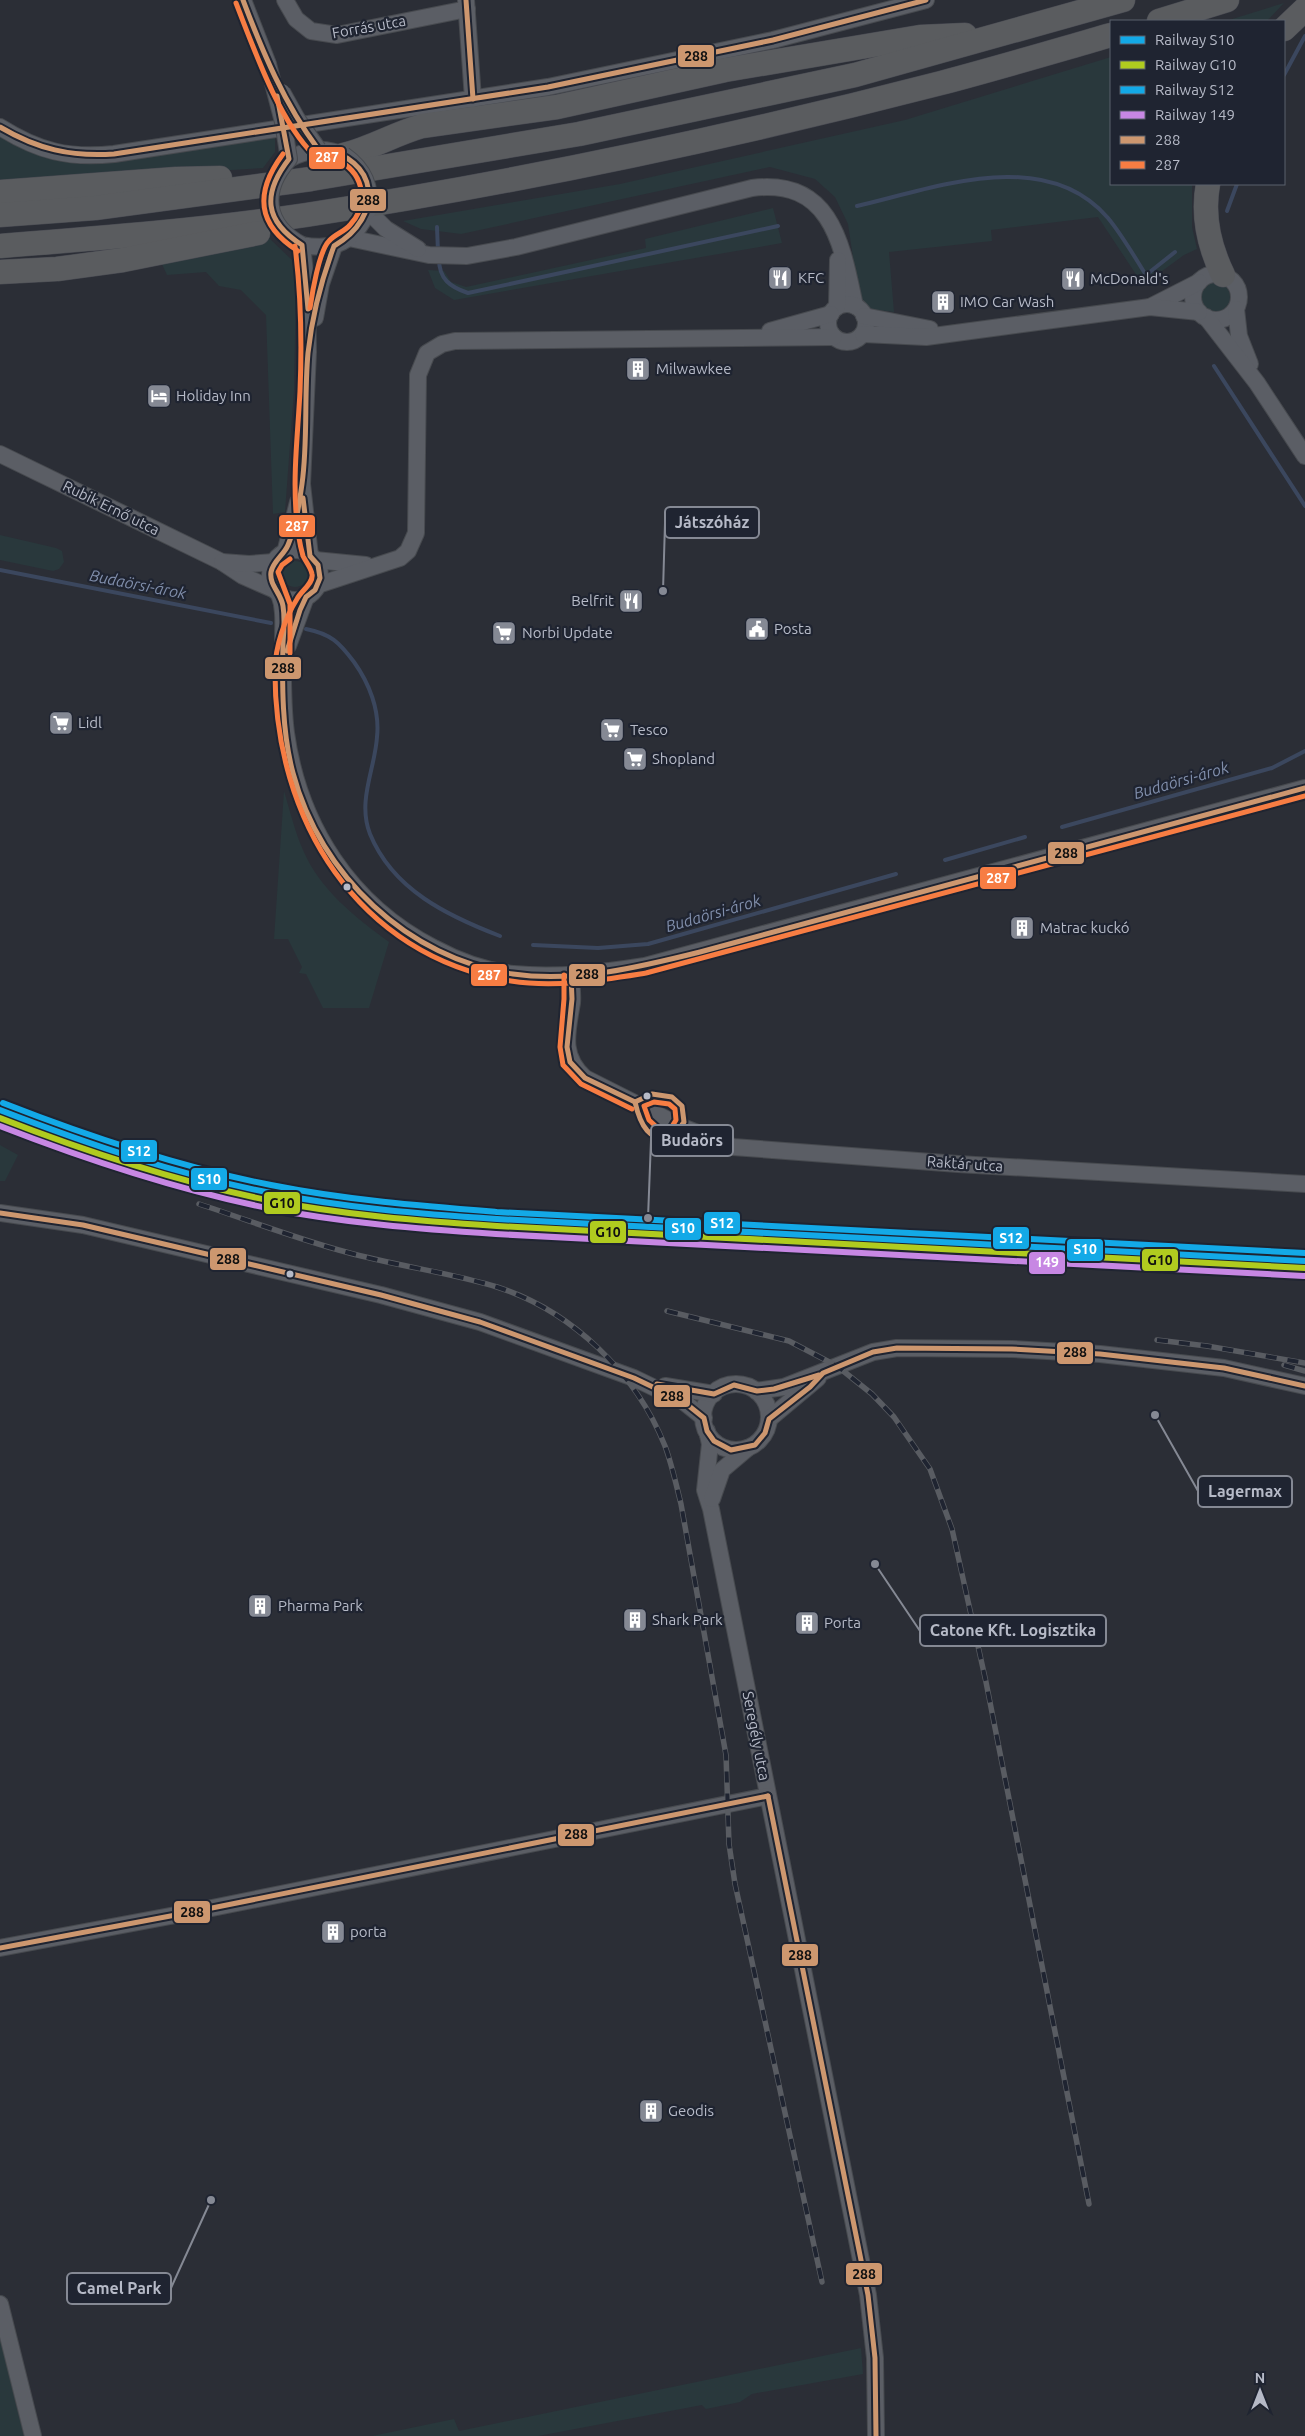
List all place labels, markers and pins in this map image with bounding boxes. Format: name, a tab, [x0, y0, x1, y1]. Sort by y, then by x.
restaurant icon: KFC	[767, 265, 793, 291]
restaurant icon: McDonald's	[1060, 266, 1086, 292]
place label: KFC	[798, 269, 824, 286]
place label: McDonald's	[1090, 270, 1168, 287]
building icon: IMO Car Wash	[930, 289, 956, 315]
place label: IMO Car Wash	[960, 293, 1054, 310]
building icon: Milwawkee	[625, 356, 651, 382]
place label: Milwawkee	[656, 360, 731, 377]
hotel icon: Holiday Inn	[146, 383, 172, 409]
place label: Holiday Inn	[176, 387, 251, 404]
callout: Játszóház	[665, 507, 759, 538]
restaurant icon: Belfrit	[618, 588, 644, 614]
place label: Belfrit	[571, 592, 614, 609]
public building icon: Posta	[744, 616, 770, 642]
supermarket icon: Norbi Update	[491, 620, 517, 646]
place label: Posta	[774, 620, 812, 637]
place label: Norbi Update	[522, 624, 613, 641]
supermarket icon: Lidl	[48, 710, 74, 736]
place label: Lidl	[78, 714, 102, 731]
supermarket icon: Tesco	[599, 717, 625, 743]
place label: Tesco	[630, 721, 668, 738]
supermarket icon: Shopland	[622, 746, 648, 772]
place label: Shopland	[652, 750, 715, 767]
unlabelled marker	[342, 882, 352, 892]
building icon: Matrac kuckó	[1009, 915, 1035, 941]
place label: Matrac kuckó	[1040, 919, 1130, 936]
unlabelled marker	[642, 1091, 652, 1101]
callout: Budaörs	[651, 1125, 733, 1156]
unlabelled marker	[285, 1269, 295, 1279]
callout: Lagermax	[1198, 1476, 1292, 1507]
building icon: Pharma Park	[247, 1593, 273, 1619]
place label: Pharma Park	[278, 1597, 363, 1614]
building icon: Shark Park	[622, 1607, 648, 1633]
building icon: Porta	[794, 1610, 820, 1636]
place label: Shark Park	[652, 1611, 723, 1628]
place label: Porta	[824, 1614, 861, 1631]
callout: Catone Kft. Logisztika	[920, 1615, 1106, 1646]
building icon: porta	[320, 1919, 346, 1945]
place label: porta	[350, 1923, 387, 1940]
building icon: Geodis	[638, 2098, 664, 2124]
place label: Geodis	[668, 2102, 714, 2119]
callout: Camel Park	[67, 2273, 171, 2304]

